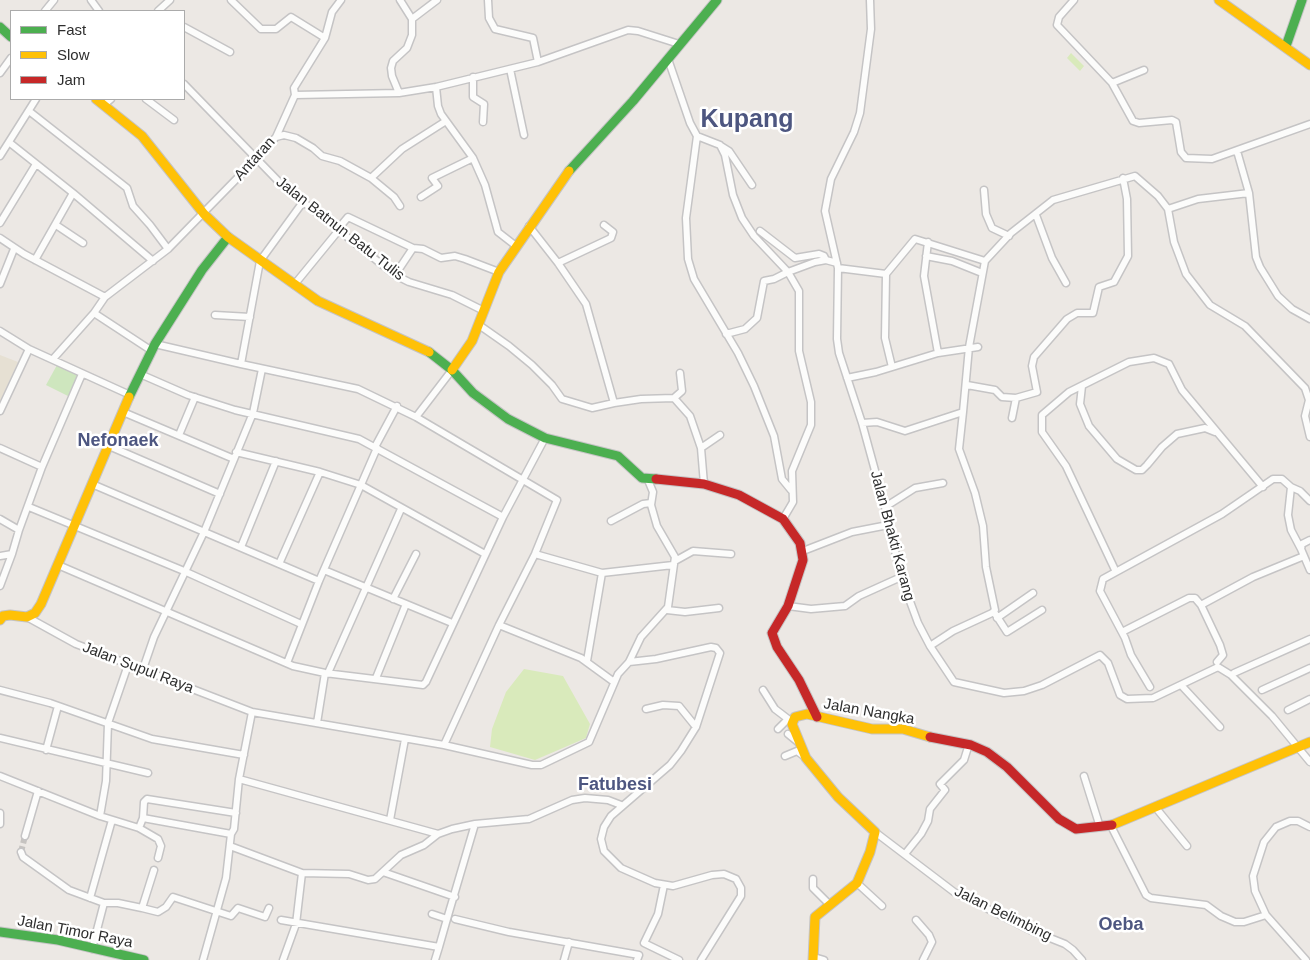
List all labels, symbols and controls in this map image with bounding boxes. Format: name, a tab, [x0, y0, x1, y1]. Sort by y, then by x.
legend	[10, 10, 185, 100]
text: Fast	[57, 21, 86, 38]
text: Slow	[57, 46, 90, 63]
text: Jam	[57, 71, 85, 88]
district label: Kupang	[700, 105, 794, 135]
street label: Antaran	[231, 133, 279, 185]
street label: Jalan Batnun Batu Tulis	[272, 173, 408, 285]
district label: Nefonaek	[77, 430, 159, 452]
street label: Jalan Bhakti Karang	[866, 469, 918, 603]
street label: Jalan Supul Raya	[80, 639, 196, 697]
street label: Jalan Nangka	[822, 695, 916, 729]
district label: Fatubesi	[578, 774, 652, 796]
street label: Jalan Belimbing	[951, 883, 1055, 945]
street label: Jalan Timor Raya	[16, 912, 134, 952]
district label: Oeba	[1098, 914, 1144, 936]

